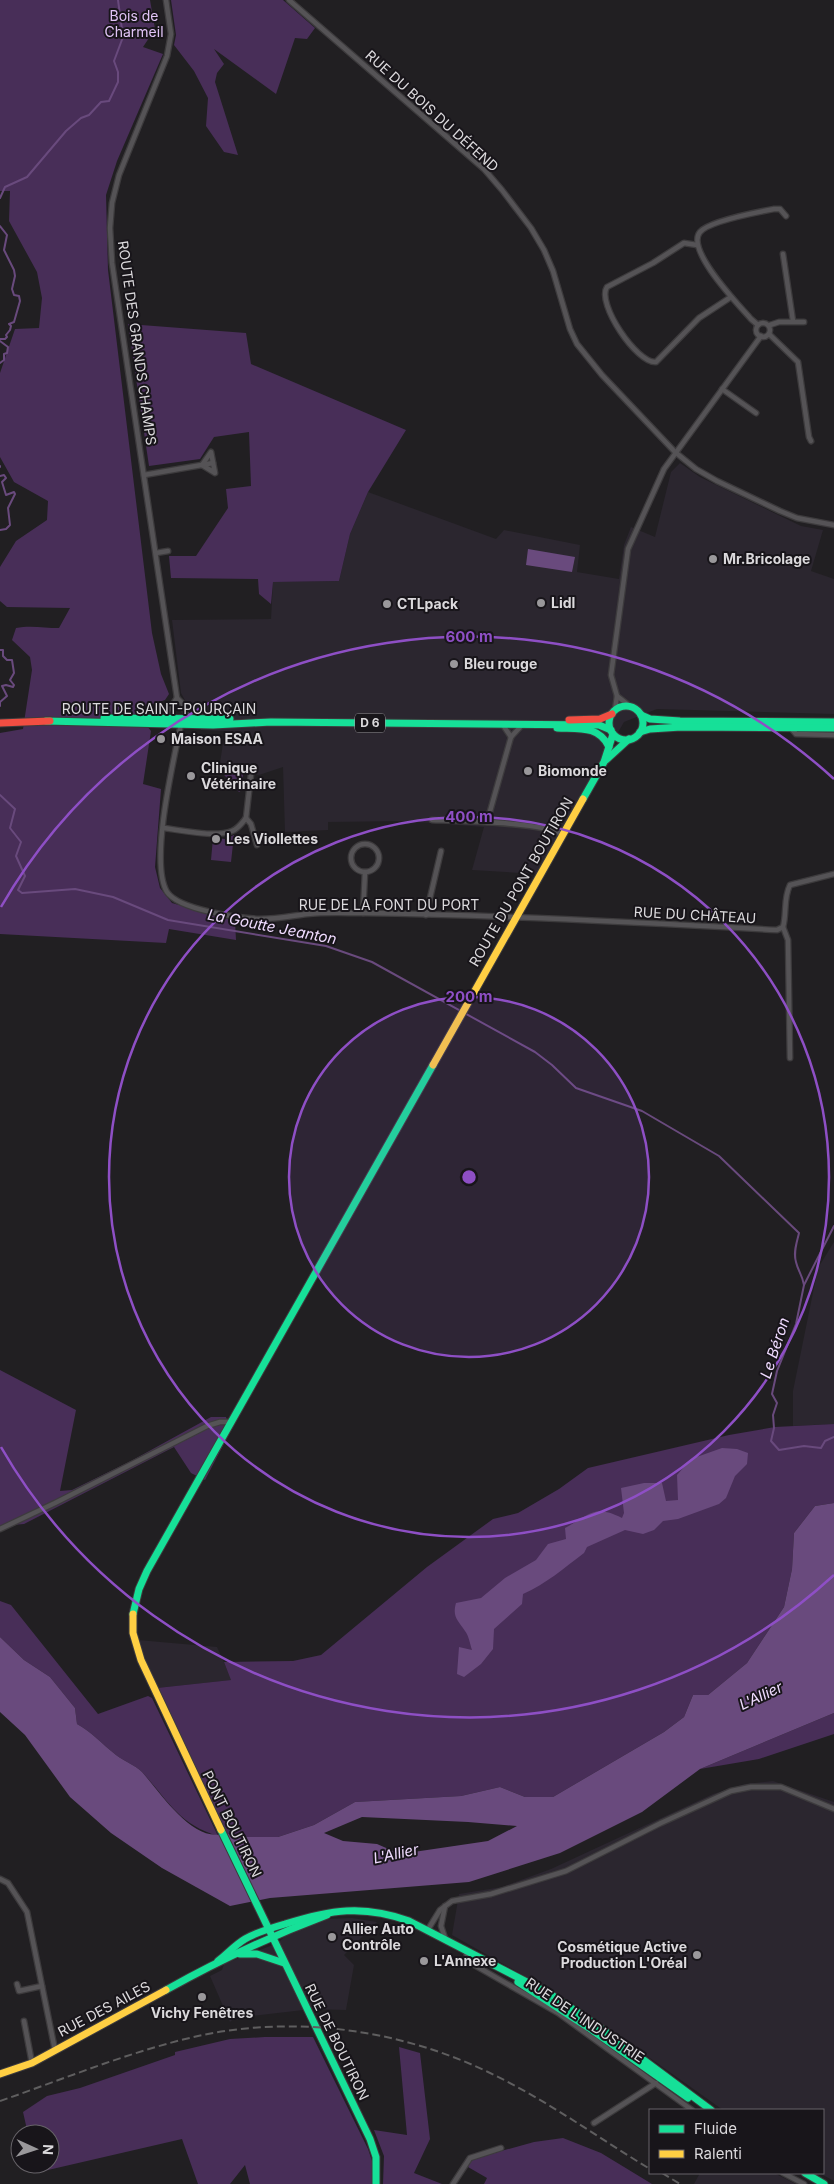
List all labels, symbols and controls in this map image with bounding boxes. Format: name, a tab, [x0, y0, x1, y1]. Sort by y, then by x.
park label: Bois de Charmeil	[104, 7, 164, 40]
street label: RUE DU BOIS DU DÉFEND	[362, 46, 502, 175]
street label: ROUTE DES GRANDS CHAMPS	[115, 239, 160, 446]
place label: Mr.Bricolage	[723, 550, 810, 567]
marker: Mr.Bricolage	[707, 553, 719, 565]
place label: Lidl	[551, 594, 575, 611]
place label: CTLpack	[397, 595, 459, 612]
marker: Lidl	[535, 597, 547, 609]
marker: CTLpack	[381, 598, 393, 610]
text: 600 m	[445, 627, 493, 646]
place label: Bleu rouge	[464, 655, 537, 672]
marker: Bleu rouge	[448, 658, 460, 670]
street label: ROUTE DE SAINT-POURÇAIN	[62, 700, 256, 717]
road number: D 6	[355, 714, 385, 732]
place label: Maison ESAA	[171, 730, 264, 747]
marker: Maison ESAA	[155, 733, 167, 745]
place label: Clinique Vétérinaire	[201, 759, 276, 792]
place label: Biomonde	[538, 762, 607, 779]
marker: Biomonde	[522, 765, 534, 777]
marker: Clinique Vétérinaire	[185, 770, 197, 782]
street label: ROUTE DU PONT BOUTIRON	[465, 794, 576, 969]
text: 400 m	[445, 807, 493, 826]
place label: Les Viollettes	[226, 830, 318, 847]
marker: Les Viollettes	[210, 833, 222, 845]
street label: RUE DE LA FONT DU PORT	[299, 896, 479, 913]
street label: RUE DU CHÂTEAU	[633, 903, 757, 926]
water label: La Goutte Jeanton	[206, 905, 338, 948]
text: 200 m	[446, 987, 492, 1006]
centre of rings	[460, 1168, 478, 1186]
water label: Le Béron	[756, 1315, 793, 1381]
water label: L'Allier	[736, 1677, 786, 1714]
street label: PONT BOUTIRON	[199, 1768, 266, 1880]
water label: L'Allier	[371, 1839, 421, 1868]
place label: Allier Auto Contrôle	[342, 1920, 414, 1953]
marker: Allier Auto Contrôle	[326, 1931, 338, 1943]
place label: Cosmétique Active Production L'Oréal	[557, 1938, 687, 1971]
marker: Cosmétique Active Production L'Oréal	[691, 1949, 703, 1961]
place label: L'Annexe	[434, 1952, 496, 1969]
marker: L'Annexe	[418, 1955, 430, 1967]
street label: RUE DE L'INDUSTRIE	[523, 1974, 648, 2066]
street label: RUE DES AILES	[55, 1977, 153, 2040]
street label: RUE DE BOUTIRON	[302, 1981, 373, 2103]
marker: Vichy Fenêtres	[196, 1991, 208, 2003]
place label: Vichy Fenêtres	[151, 2004, 253, 2021]
legend	[649, 2109, 824, 2174]
text: Fluide	[694, 2119, 737, 2138]
north arrow	[10, 2124, 60, 2174]
text: N	[40, 2144, 57, 2155]
text: Ralenti	[694, 2144, 742, 2163]

